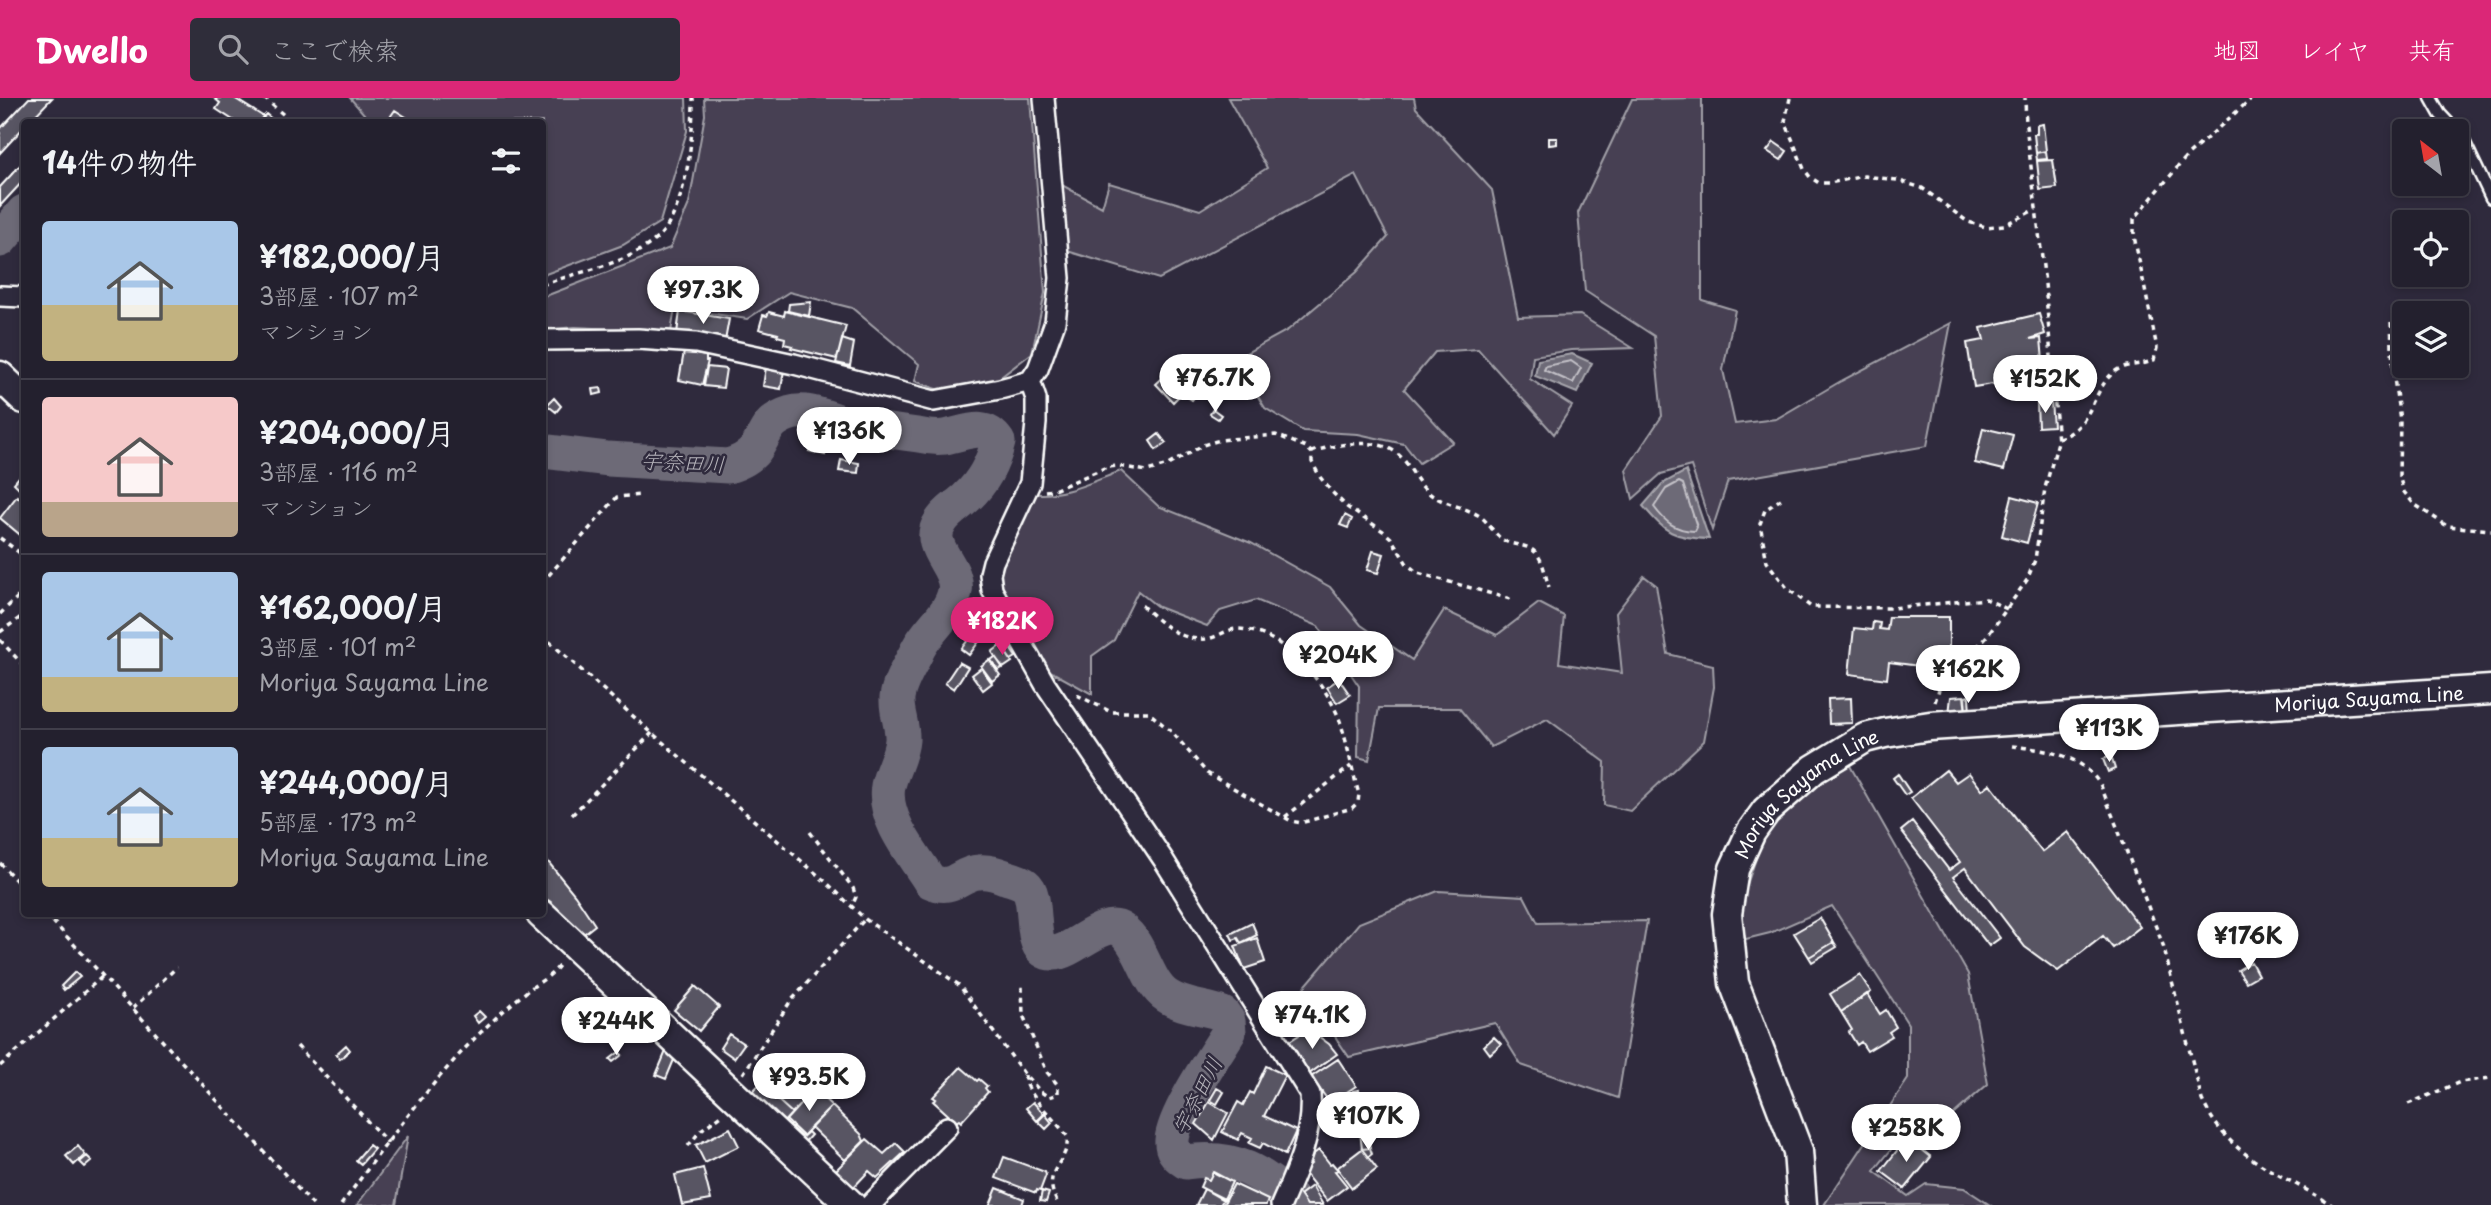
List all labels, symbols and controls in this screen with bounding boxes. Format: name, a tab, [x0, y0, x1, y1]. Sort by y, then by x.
search box	[190, 18, 680, 81]
text: Dwello	[35, 24, 148, 74]
icon: search	[214, 30, 252, 68]
text: ここで検索	[270, 30, 400, 69]
text: 地図	[2213, 31, 2261, 67]
text: レイヤ	[2299, 31, 2370, 67]
text: 共有	[2408, 31, 2456, 67]
north arrow	[2392, 119, 2469, 196]
map controls	[2392, 119, 2469, 378]
text: 14件の物件	[42, 139, 197, 184]
icon: filters	[487, 142, 525, 180]
button: locate	[2392, 210, 2469, 287]
text: ¥182,000/月	[259, 233, 445, 278]
icon: home	[98, 249, 182, 333]
pin: ¥97.3K	[646, 266, 760, 326]
text: ¥97.3K	[663, 271, 743, 306]
text: 3部屋 · 107 m²	[259, 278, 419, 313]
button: layers	[2392, 301, 2469, 378]
text: マンション	[259, 313, 373, 348]
pin: ¥76.7K	[1158, 354, 1272, 414]
pin: ¥152K	[1996, 356, 2094, 415]
text: ¥76.7K	[1175, 359, 1255, 394]
text: ¥152K	[2009, 360, 2081, 395]
pin: ¥136K	[800, 408, 898, 467]
text: ¥204,000/月	[259, 409, 455, 454]
text: ¥136K	[813, 412, 885, 447]
icon: home	[98, 425, 182, 509]
water label: 宇奈田川	[640, 443, 726, 479]
text: 3部屋 · 116 m²	[259, 454, 418, 489]
text: マンション	[259, 489, 373, 524]
text: ¥162,000/月	[259, 584, 447, 629]
pin: ¥182K	[953, 598, 1051, 657]
icon: home	[98, 600, 182, 684]
text: ¥182K	[967, 602, 1037, 637]
text: 3部屋 · 101 m²	[259, 629, 417, 664]
pin: ¥204K	[1289, 632, 1387, 691]
text: ¥204K	[1299, 636, 1377, 671]
pin: ¥162K	[1919, 646, 2017, 705]
text: ¥162K	[1932, 650, 2004, 685]
text: Moriya Sayama Line	[259, 664, 489, 699]
street label: Moriya Sayama Line	[2273, 678, 2465, 718]
pin: ¥113K	[2060, 704, 2158, 764]
text: ¥113K	[2075, 709, 2143, 744]
street label: Moriya Sayama Line	[1727, 721, 1881, 863]
text: ¥244,000/月	[259, 759, 454, 804]
icon: home	[98, 775, 182, 859]
text: 5部屋 · 173 m²	[259, 804, 417, 839]
text: Moriya Sayama Line	[259, 839, 489, 874]
pin: ¥176K	[2199, 912, 2297, 972]
text: ¥176K	[2213, 917, 2283, 952]
pin: ¥74.1K	[1255, 992, 1369, 1051]
text: ¥74.1K	[1274, 996, 1350, 1031]
pin: ¥244K	[567, 998, 665, 1057]
text: ¥244K	[577, 1002, 655, 1037]
water label: 宇奈田川	[1163, 1050, 1229, 1140]
pin: ¥93.5K	[752, 1054, 866, 1113]
text: ¥93.5K	[769, 1058, 849, 1093]
pin: ¥107K	[1319, 1093, 1417, 1152]
text: ¥107K	[1332, 1097, 1404, 1132]
pin: ¥258K	[1857, 1104, 1955, 1164]
text: ¥258K	[1868, 1109, 1944, 1144]

